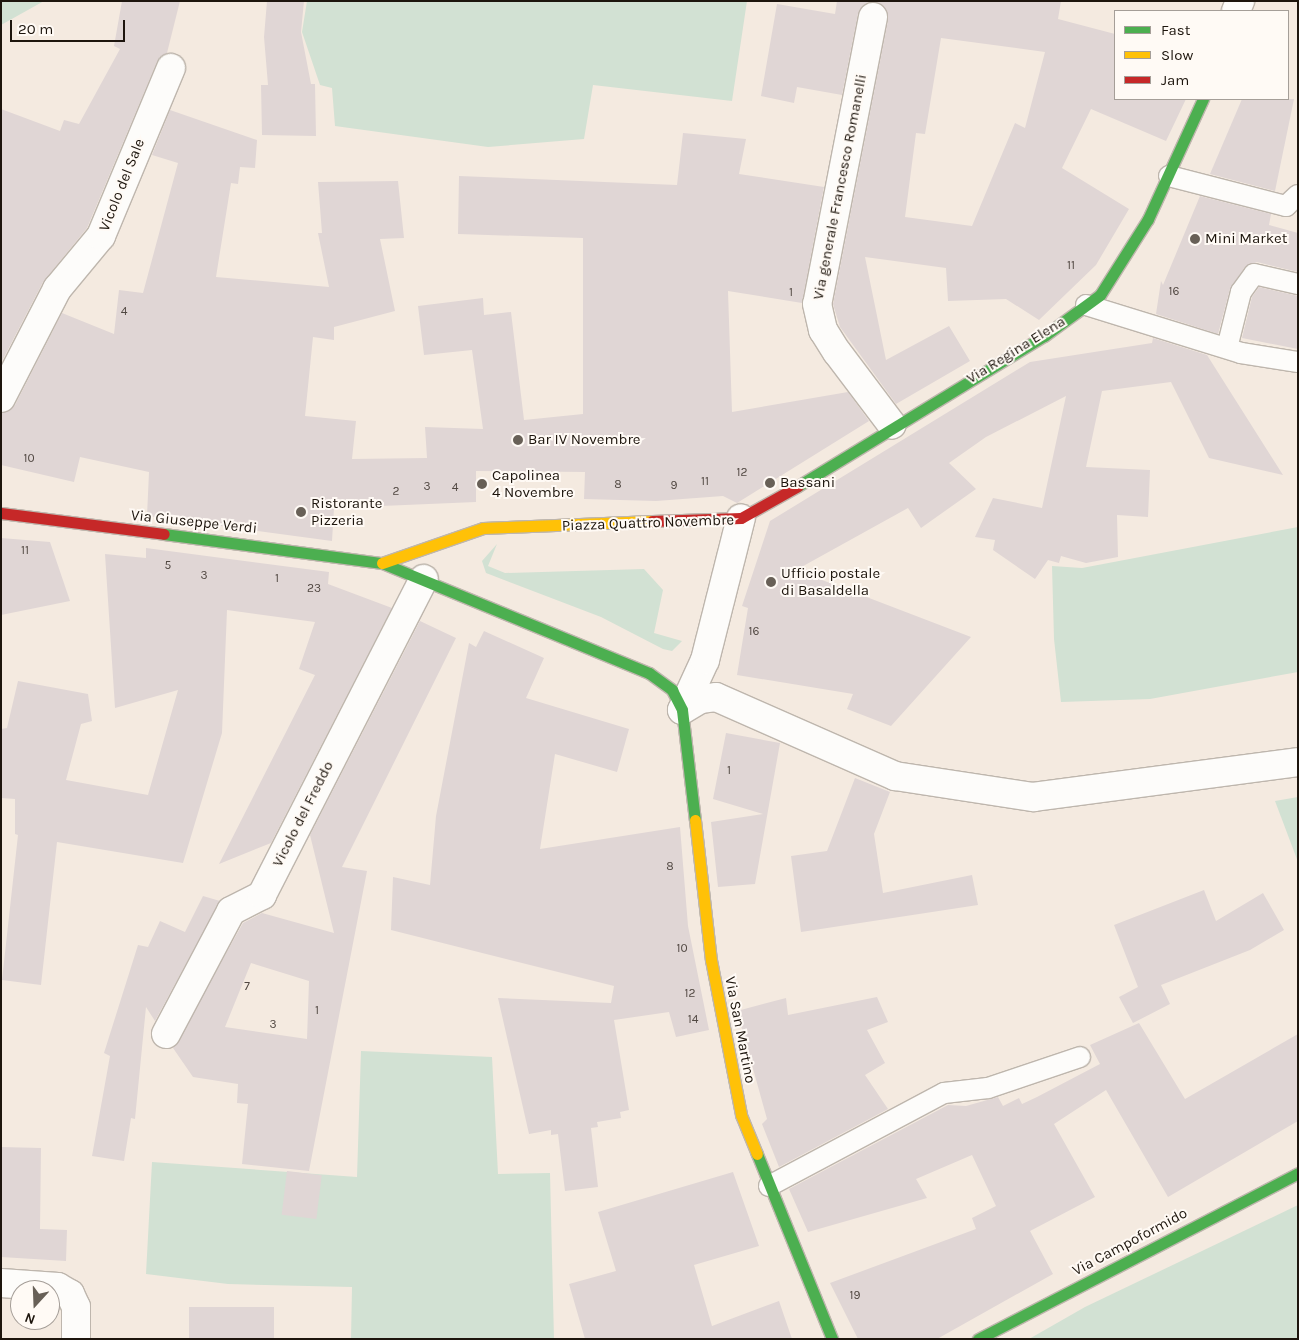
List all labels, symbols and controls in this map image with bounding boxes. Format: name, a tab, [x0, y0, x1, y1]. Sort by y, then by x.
scale bar	[12, 10, 128, 42]
legend	[1114, 10, 1289, 100]
text: 20 m	[18, 20, 53, 38]
text: Fast	[1161, 21, 1190, 39]
text: Slow	[1161, 46, 1193, 64]
text: Jam	[1161, 71, 1189, 89]
street label: Via generale Francesco Romanelli	[809, 73, 871, 301]
street label: Vicolo del Sale	[95, 136, 149, 234]
place label: Mini Market	[1205, 230, 1287, 248]
marker: Mini Market	[1189, 233, 1201, 245]
house number: 11	[1067, 259, 1075, 273]
house number: 16	[1169, 285, 1179, 299]
house number: 1	[789, 286, 793, 300]
house number: 4	[121, 305, 127, 319]
street label: Via Regina Elena	[963, 312, 1069, 388]
place label: Bar IV Novembre	[528, 431, 641, 449]
marker: Bar IV Novembre	[512, 434, 524, 446]
house number: 10	[23, 452, 35, 466]
place label: Capolinea 4 Novembre	[492, 466, 574, 501]
house number: 12	[737, 466, 747, 480]
place label: Bassani	[780, 474, 835, 492]
house number: 11	[701, 475, 709, 489]
marker: Bassani	[764, 477, 776, 489]
marker: Capolinea 4 Novembre	[476, 478, 488, 490]
house number: 8	[614, 478, 622, 492]
house number: 9	[671, 479, 677, 493]
house number: 3	[423, 480, 431, 494]
house number: 4	[452, 481, 458, 495]
house number: 2	[393, 485, 399, 499]
place label: Ristorante Pizzeria	[311, 494, 382, 529]
street label: Via Giuseppe Verdi	[130, 506, 258, 538]
marker: Ristorante Pizzeria	[295, 506, 307, 518]
street label: Piazza Quattro Novembre	[562, 511, 734, 535]
house number: 11	[21, 544, 29, 558]
house number: 5	[165, 559, 171, 573]
place label: Ufficio postale di Basaldella	[781, 564, 880, 599]
house number: 3	[200, 569, 208, 583]
house number: 1	[275, 572, 279, 586]
marker: Ufficio postale di Basaldella	[765, 576, 777, 588]
house number: 23	[307, 582, 321, 596]
house number: 16	[749, 625, 759, 639]
street label: Vicolo del Freddo	[269, 758, 337, 870]
house number: 1	[727, 764, 731, 778]
house number: 8	[666, 860, 674, 874]
house number: 10	[676, 942, 688, 956]
street label: Via San Martino	[721, 975, 759, 1085]
house number: 7	[244, 980, 250, 994]
house number: 12	[685, 987, 695, 1001]
house number: 1	[315, 1004, 319, 1018]
house number: 14	[688, 1013, 698, 1027]
house number: 3	[269, 1018, 277, 1032]
street label: Via Campoformido	[1069, 1204, 1191, 1280]
north arrow	[10, 1280, 60, 1330]
house number: 19	[850, 1289, 860, 1303]
text: N	[22, 1309, 38, 1328]

